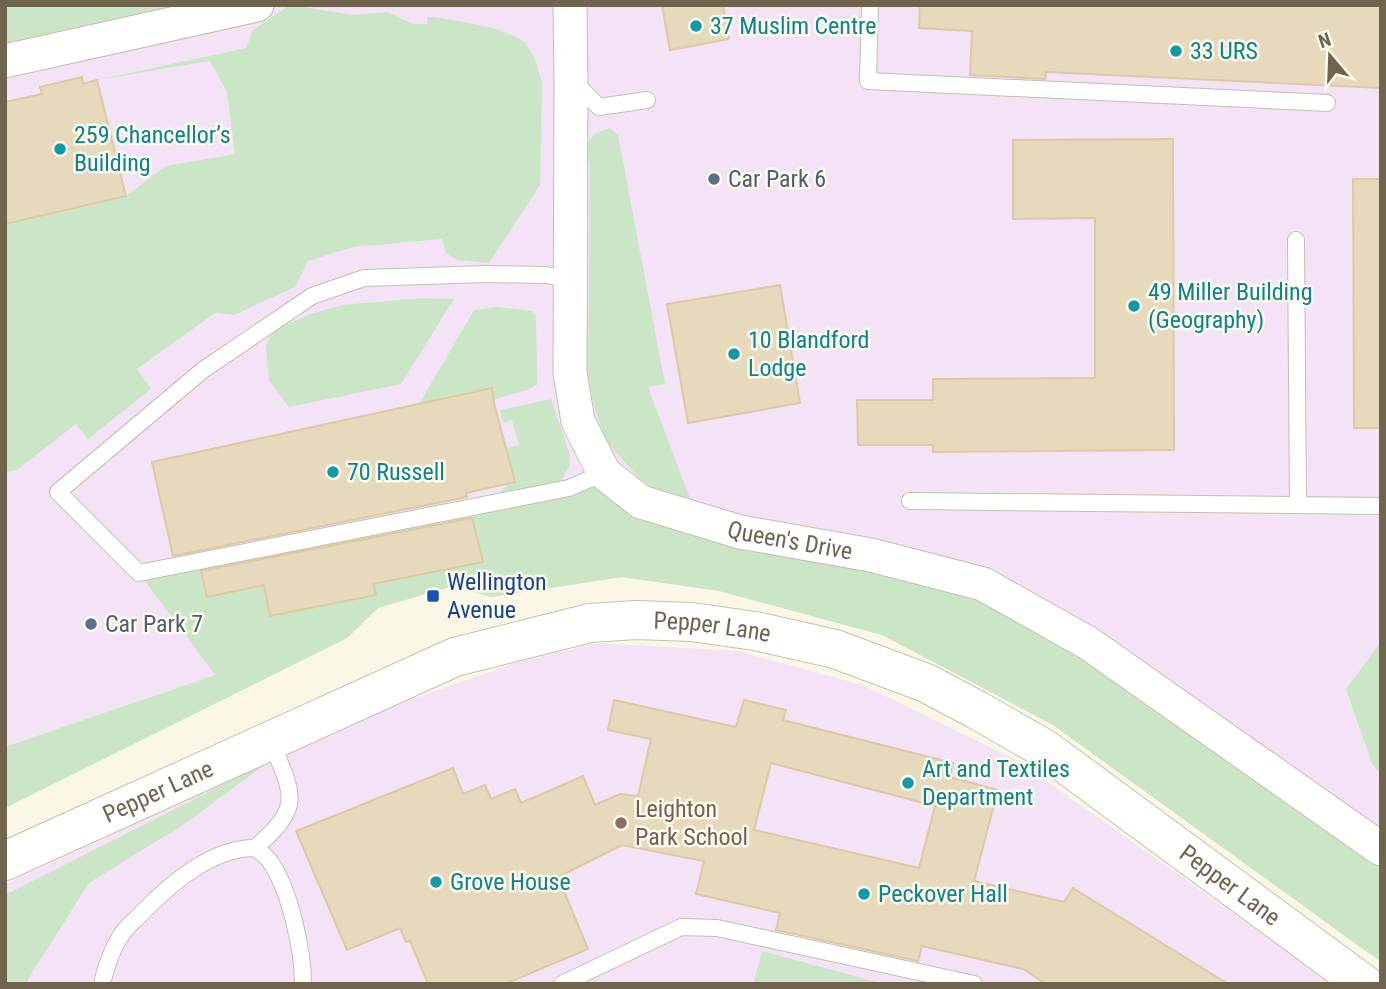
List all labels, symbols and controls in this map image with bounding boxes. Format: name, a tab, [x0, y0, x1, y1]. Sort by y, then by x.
place label: 37 Muslim Centre	[710, 12, 876, 40]
marker: 37 Muslim Centre	[688, 18, 704, 34]
north arrow	[1295, 21, 1365, 91]
text: N	[1315, 28, 1334, 53]
place label: 33 URS	[1190, 37, 1258, 65]
marker: 33 URS	[1168, 43, 1184, 59]
place label: 259 Chancellor’s Building	[74, 121, 231, 177]
marker: 259 Chancellor’s Building	[52, 141, 68, 157]
place label: Car Park 6	[728, 165, 826, 193]
marker: Car Park 6	[706, 171, 722, 187]
place label: 49 Miller Building (Geography)	[1148, 278, 1313, 334]
marker: 49 Miller Building (Geography)	[1126, 298, 1142, 314]
place label: 10 Blandford Lodge	[748, 326, 869, 382]
marker: 10 Blandford Lodge	[726, 346, 742, 362]
place label: 70 Russell	[347, 458, 445, 486]
marker: 70 Russell	[325, 464, 341, 480]
street label: Queen's Drive	[724, 515, 855, 566]
place label: Wellington Avenue	[447, 568, 547, 624]
marker: Wellington Avenue	[425, 588, 441, 604]
street label: Pepper Lane	[653, 607, 774, 648]
place label: Car Park 7	[105, 610, 203, 638]
marker: Car Park 7	[83, 616, 99, 632]
street label: Pepper Lane	[99, 755, 218, 829]
place label: Art and Textiles Department	[922, 755, 1070, 811]
marker: Art and Textiles Department	[900, 775, 916, 791]
place label: Leighton Park School	[635, 795, 748, 851]
marker: Leighton Park School	[613, 815, 629, 831]
street label: Pepper Lane	[1174, 839, 1286, 931]
place label: Grove House	[450, 868, 571, 896]
marker: Grove House	[428, 874, 444, 890]
place label: Peckover Hall	[878, 880, 1008, 908]
marker: Peckover Hall	[856, 886, 872, 902]

